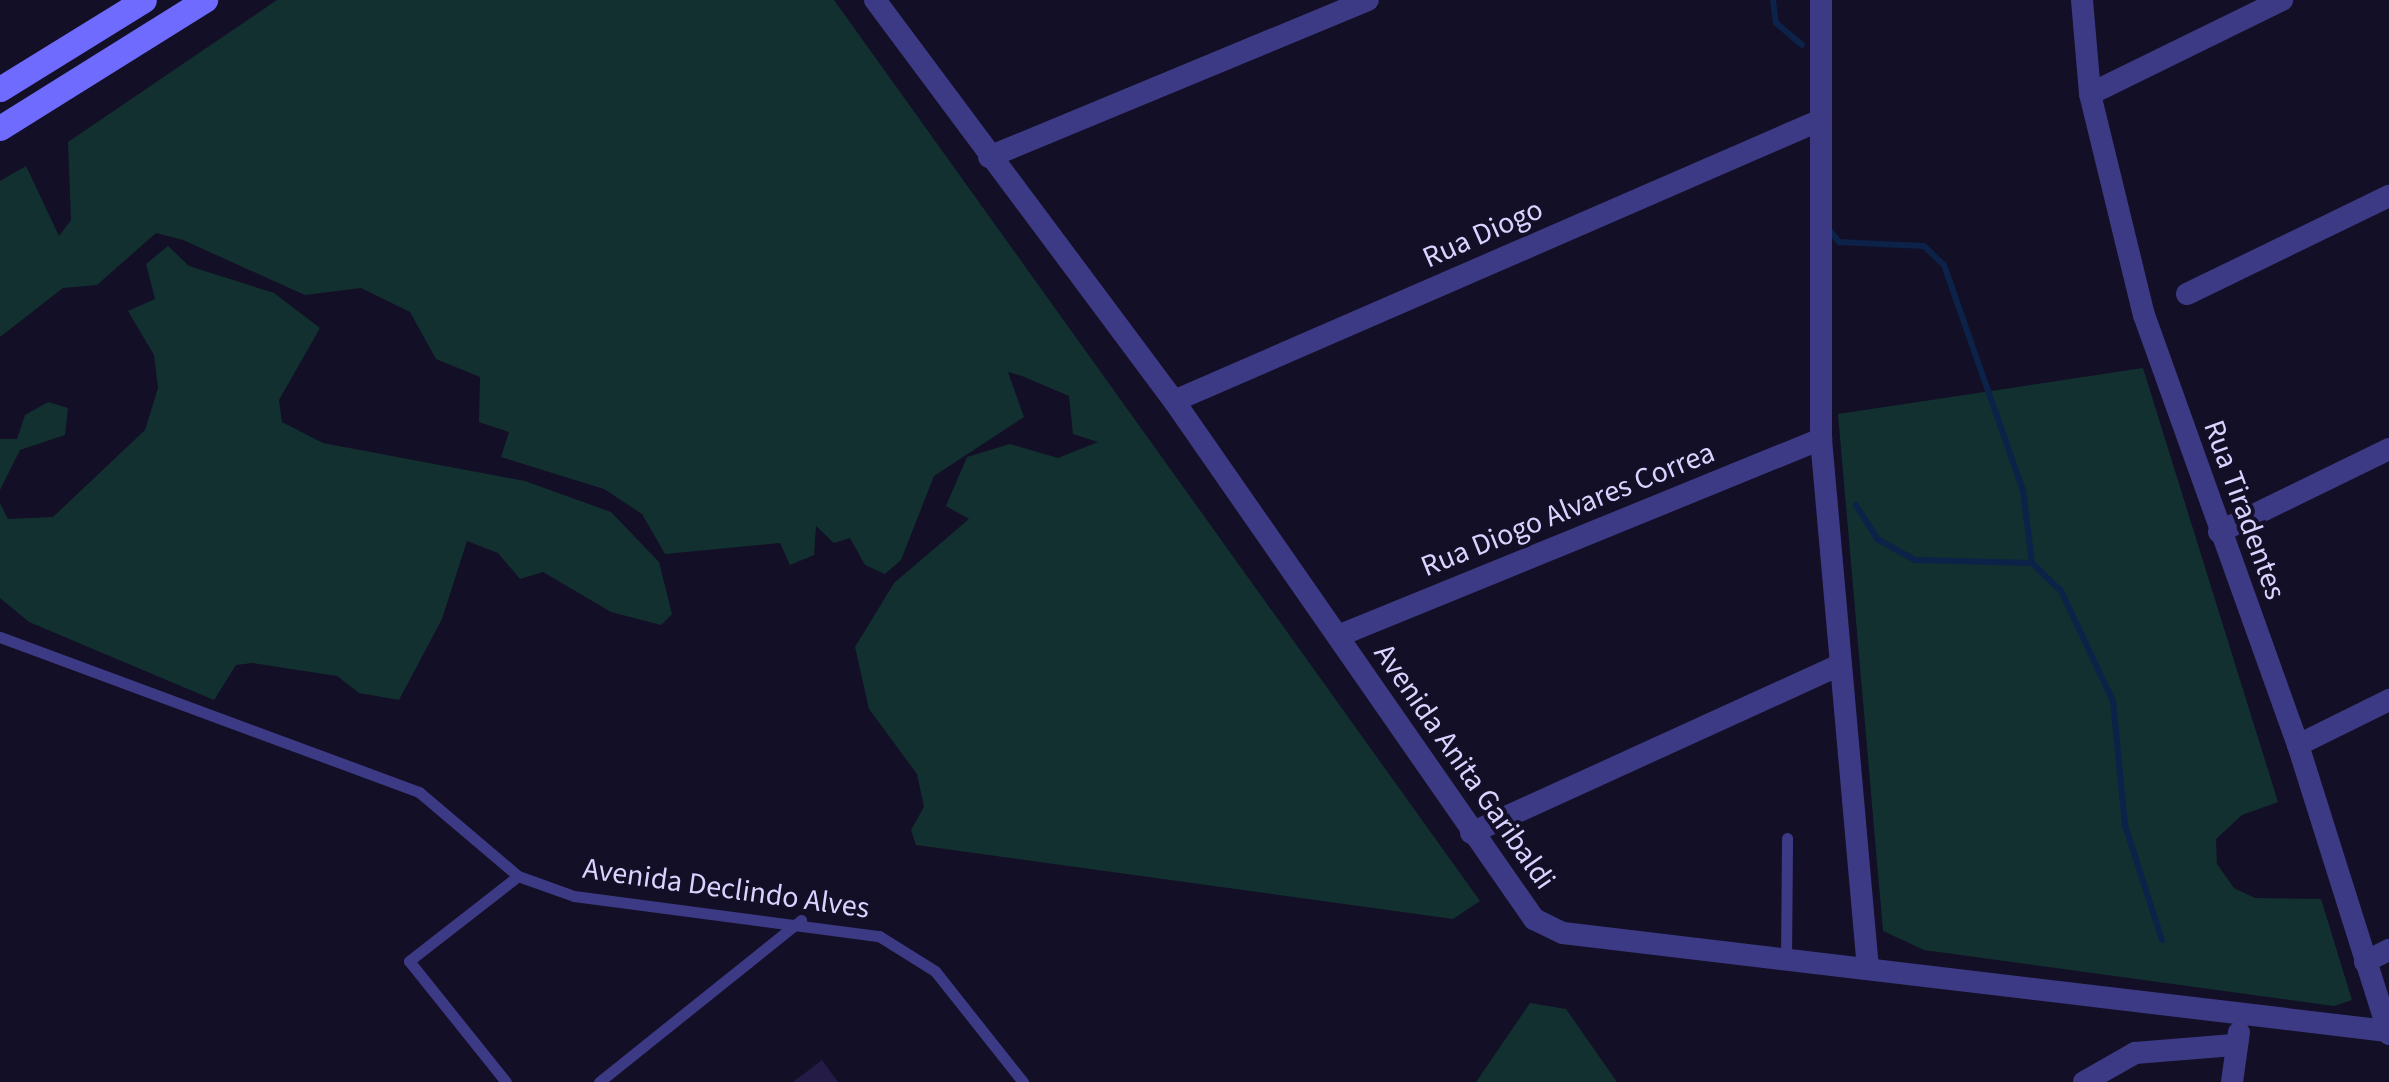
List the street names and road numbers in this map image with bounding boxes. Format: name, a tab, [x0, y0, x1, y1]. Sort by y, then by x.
street label: Rua Diogo	[1417, 192, 1549, 276]
street label: Rua Tiradentes	[2195, 416, 2293, 604]
street label: Rua Diogo Alvares Correa	[1416, 435, 1720, 585]
street label: Avenida Anita Garibaldi	[1366, 637, 1562, 897]
street label: Avenida Declindo Alves	[580, 851, 872, 927]

